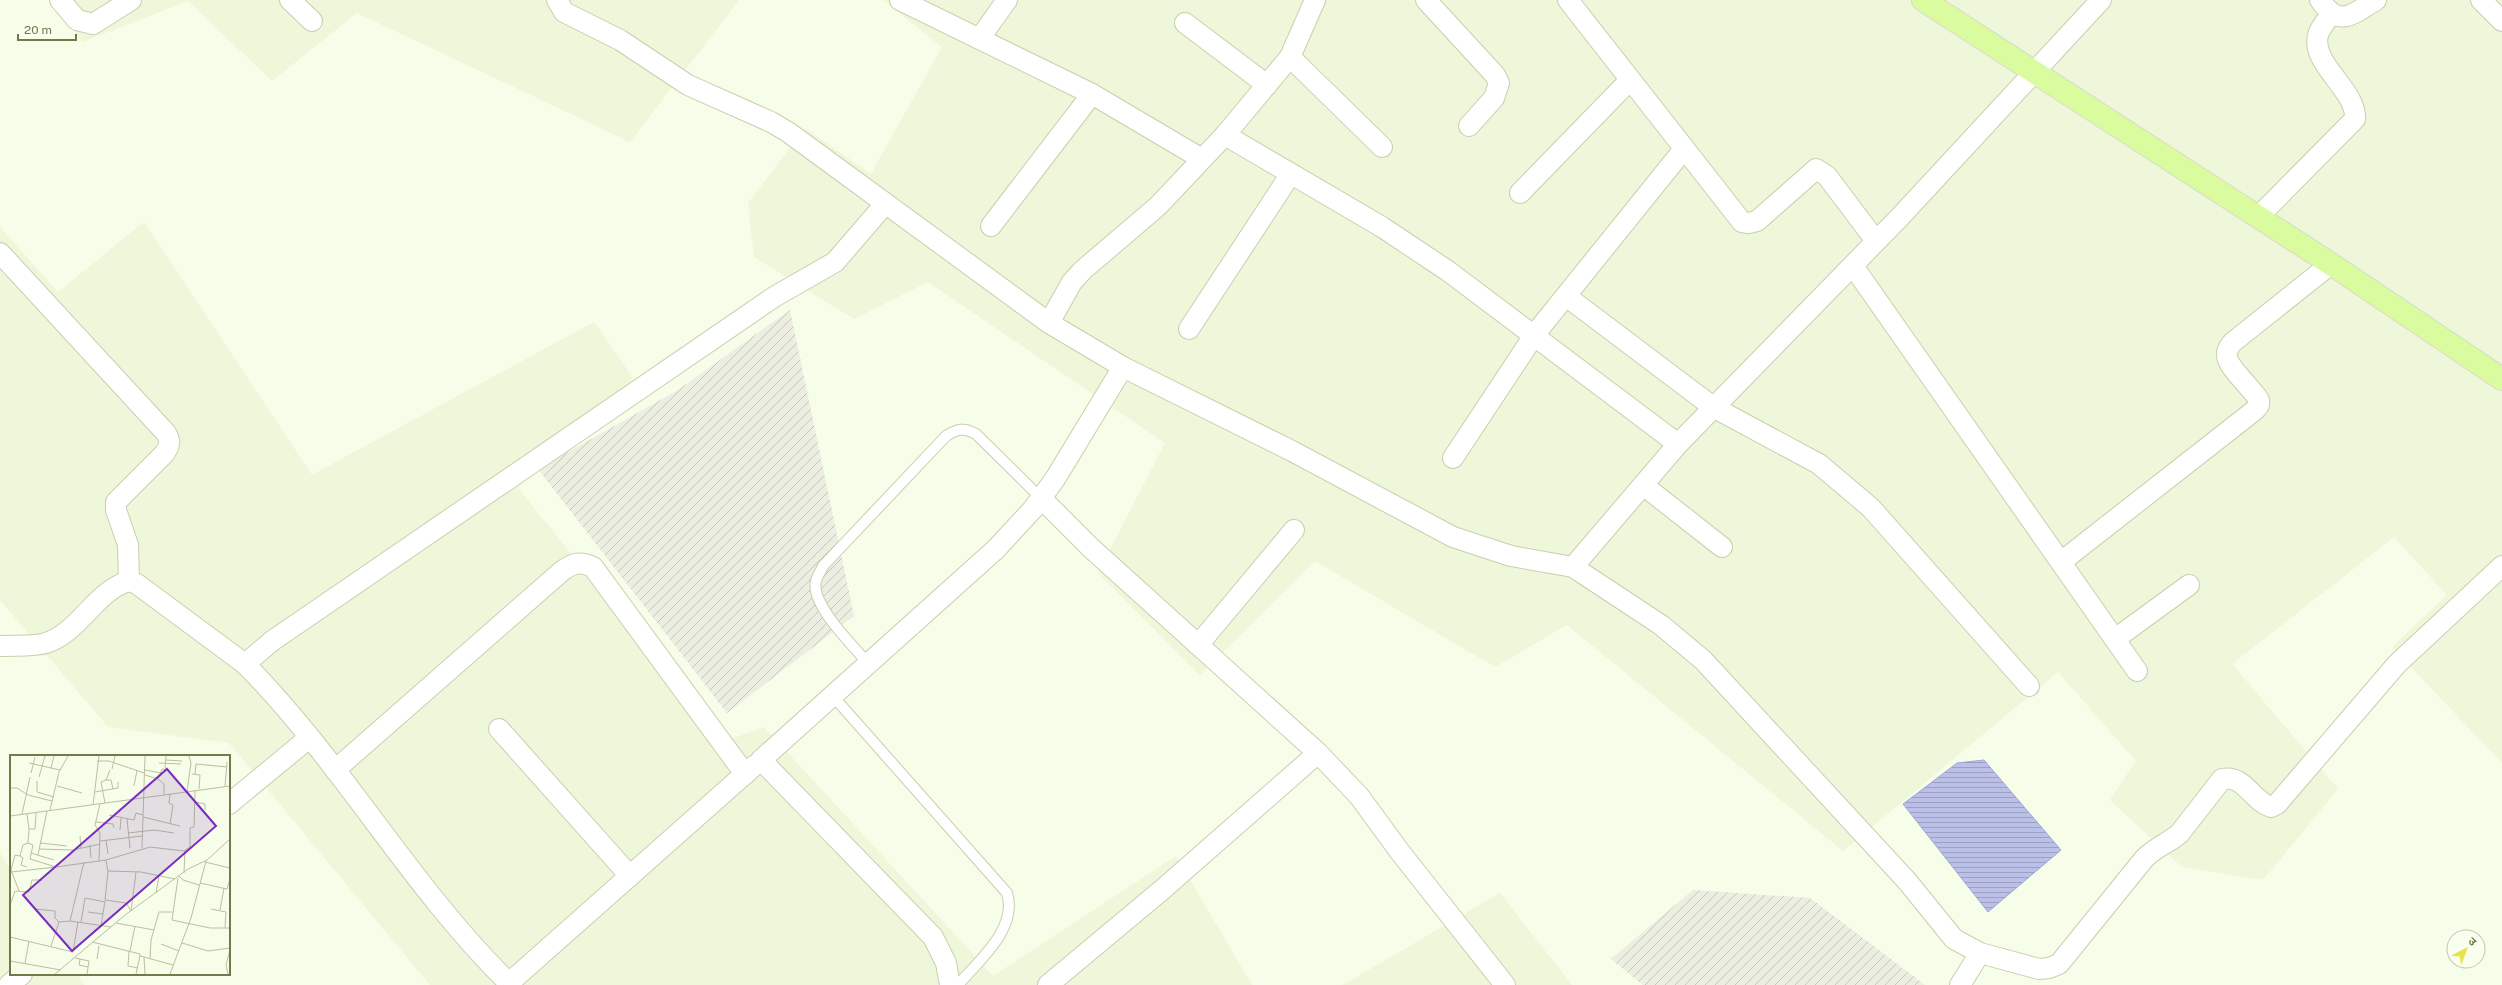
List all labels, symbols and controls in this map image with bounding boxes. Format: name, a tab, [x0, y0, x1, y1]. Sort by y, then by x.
scale bar	[18, 16, 76, 42]
text: 20 m	[24, 23, 52, 37]
inset map	[10, 755, 230, 975]
north arrow	[2446, 929, 2486, 969]
text: उ	[2466, 935, 2479, 948]

